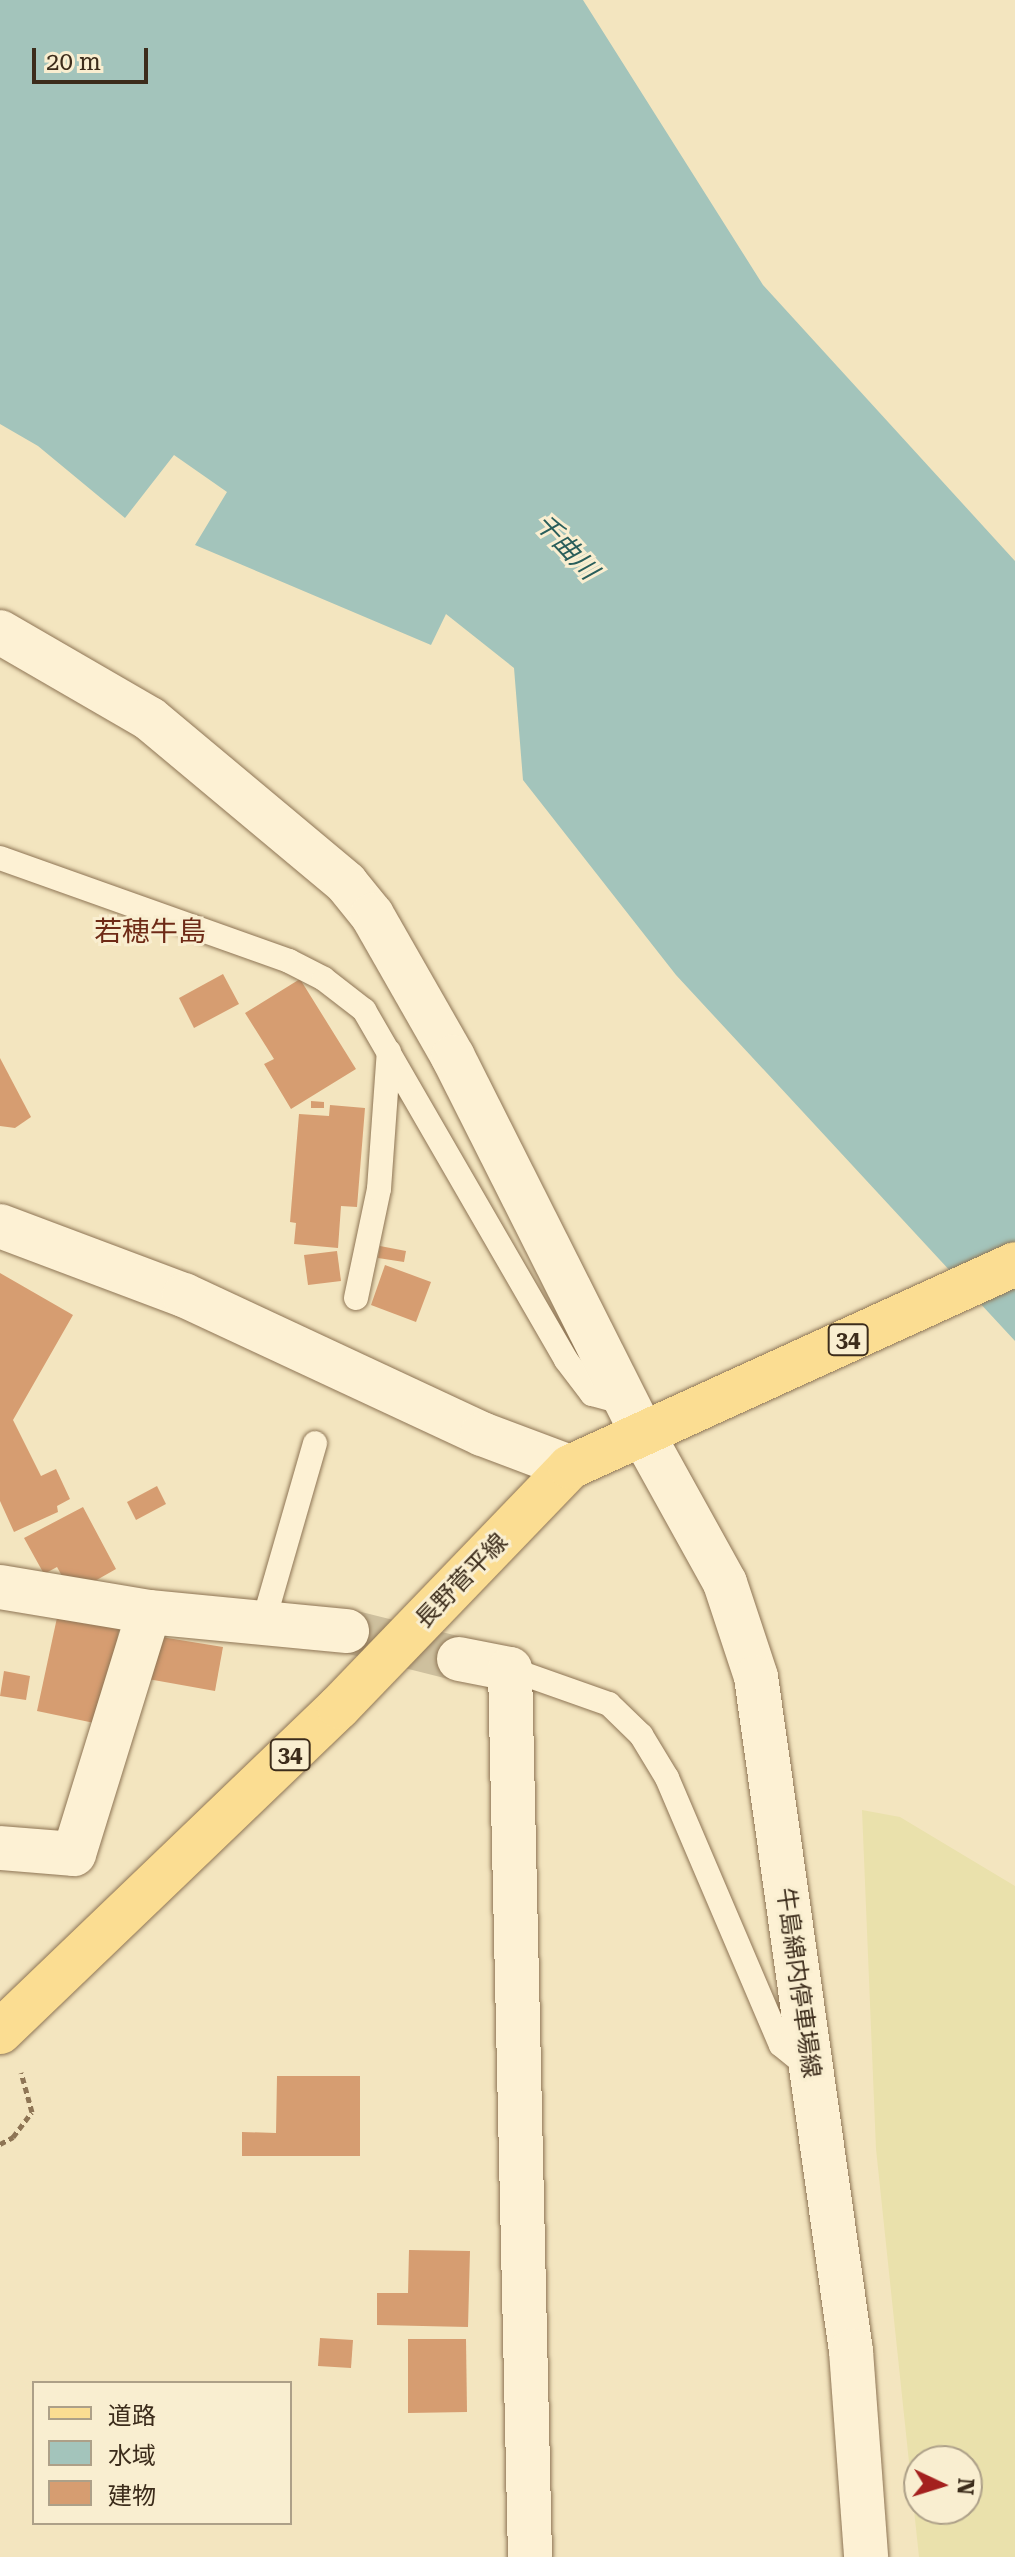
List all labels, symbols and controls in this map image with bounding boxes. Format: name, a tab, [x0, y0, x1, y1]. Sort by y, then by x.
scale bar	[36, 32, 152, 82]
text: 20 m	[46, 48, 101, 76]
water label: 千曲川	[528, 508, 604, 586]
district label: 若穂牛島	[94, 915, 206, 949]
road number: 34	[826, 1322, 870, 1358]
street label: 長野菅平線	[410, 1528, 514, 1634]
road number: 34	[268, 1737, 312, 1773]
street label: 牛島綿内停車場線	[770, 1886, 826, 2080]
legend	[32, 2381, 292, 2525]
text: 道路	[108, 2402, 156, 2430]
text: 水域	[108, 2442, 156, 2470]
north arrow	[903, 2445, 983, 2525]
text: N	[952, 2477, 979, 2496]
text: 建物	[108, 2482, 156, 2510]

